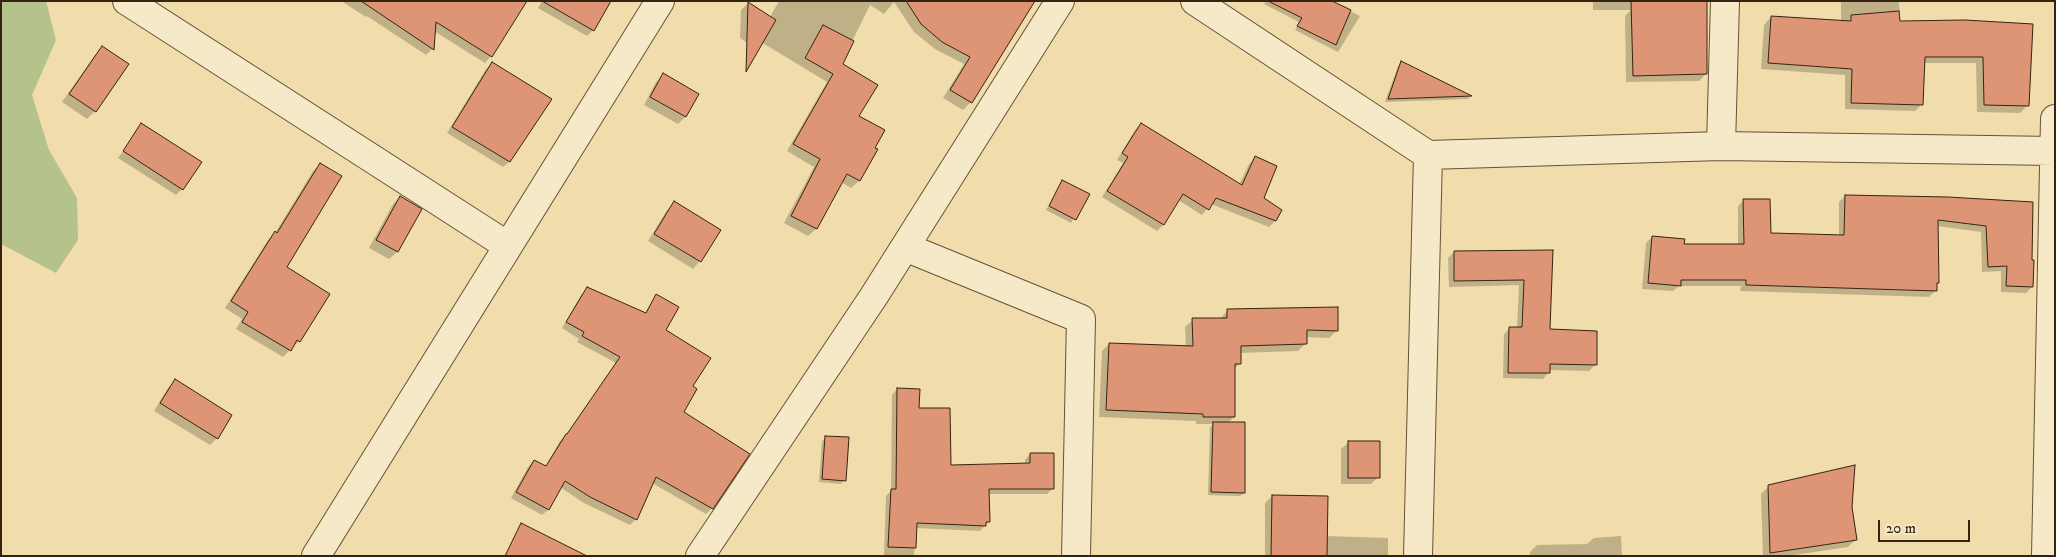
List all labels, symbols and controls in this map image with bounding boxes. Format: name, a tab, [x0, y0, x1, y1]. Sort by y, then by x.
scale bar	[1881, 510, 1974, 542]
text: 20 m	[1886, 519, 1916, 538]

